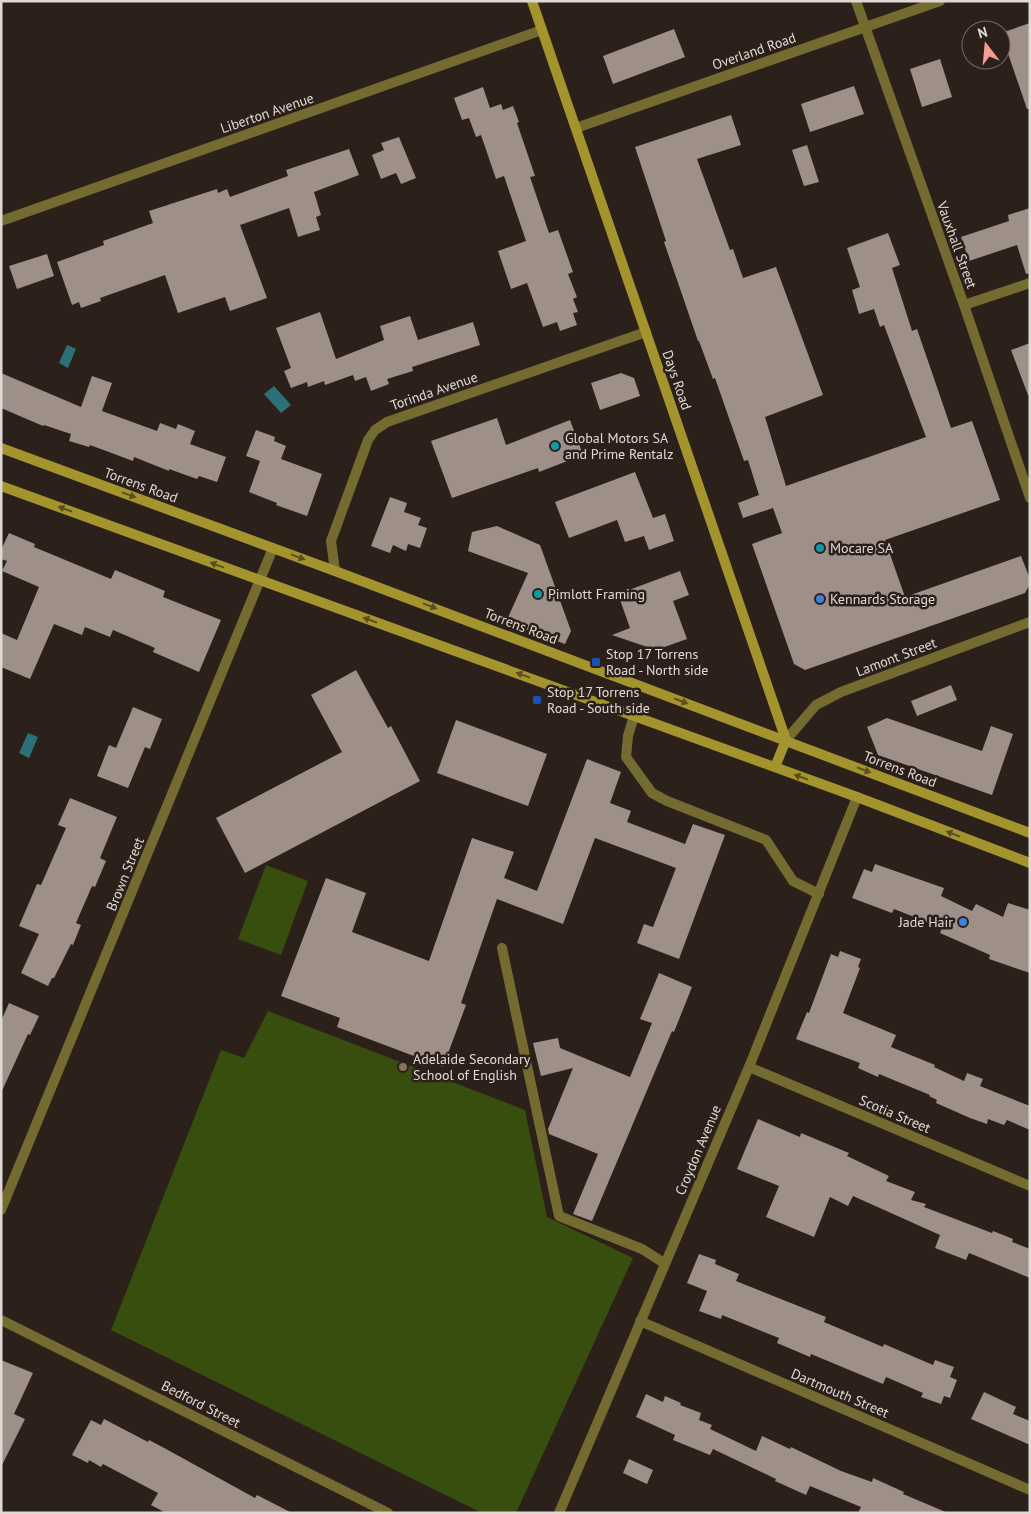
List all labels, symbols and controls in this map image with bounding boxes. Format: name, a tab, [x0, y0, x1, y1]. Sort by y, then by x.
north arrow	[961, 20, 1011, 70]
text: N	[976, 23, 989, 42]
street label: Overland Road	[710, 28, 798, 74]
street label: Liberton Avenue	[218, 89, 316, 137]
street label: Vauxhall Street	[933, 198, 981, 291]
street label: Days Road	[658, 348, 696, 412]
street label: Torinda Avenue	[388, 368, 480, 414]
place label: Global Motors SA and Prime Rentalz	[565, 429, 673, 463]
marker: Global Motors SA and Prime Rentalz	[549, 440, 561, 452]
street label: Torrens Road	[102, 463, 180, 507]
one-way arrow	[122, 491, 137, 499]
one-way arrow	[57, 505, 72, 512]
place label: Mocare SA	[830, 539, 894, 557]
marker: Mocare SA	[814, 542, 826, 554]
one-way arrow	[291, 553, 306, 561]
one-way arrow	[209, 561, 224, 569]
place label: Pimlott Framing	[548, 585, 645, 603]
marker: Pimlott Framing	[532, 588, 544, 600]
place label: Kennards Storage	[830, 590, 935, 608]
marker: Kennards Storage	[814, 593, 826, 605]
one-way arrow	[423, 602, 438, 610]
street label: Torrens Road	[482, 604, 560, 648]
one-way arrow	[362, 616, 377, 624]
street label: Lamont Street	[853, 633, 939, 681]
place label: Stop 17 Torrens Road - North side	[606, 645, 708, 679]
marker: Stop 17 Torrens Road - North side	[590, 656, 602, 668]
one-way arrow	[515, 671, 530, 678]
place label: Stop 17 Torrens Road - South side	[547, 683, 650, 717]
marker: Stop 17 Torrens Road - South side	[531, 694, 543, 706]
one-way arrow	[673, 698, 688, 705]
street label: Torrens Road	[861, 747, 939, 791]
one-way arrow	[857, 766, 872, 774]
one-way arrow	[794, 773, 809, 780]
one-way arrow	[946, 830, 961, 837]
street label: Brown Street	[102, 834, 148, 913]
place label: Jade Hair	[898, 913, 953, 931]
marker: Jade Hair	[957, 916, 969, 928]
place label: Adelaide Secondary School of English	[413, 1050, 531, 1084]
marker: Adelaide Secondary School of English	[397, 1061, 409, 1073]
street label: Scotia Street	[857, 1091, 934, 1137]
street label: Croydon Avenue	[671, 1102, 725, 1198]
street label: Dartmouth Street	[788, 1364, 892, 1422]
street label: Bedford Street	[158, 1376, 244, 1432]

